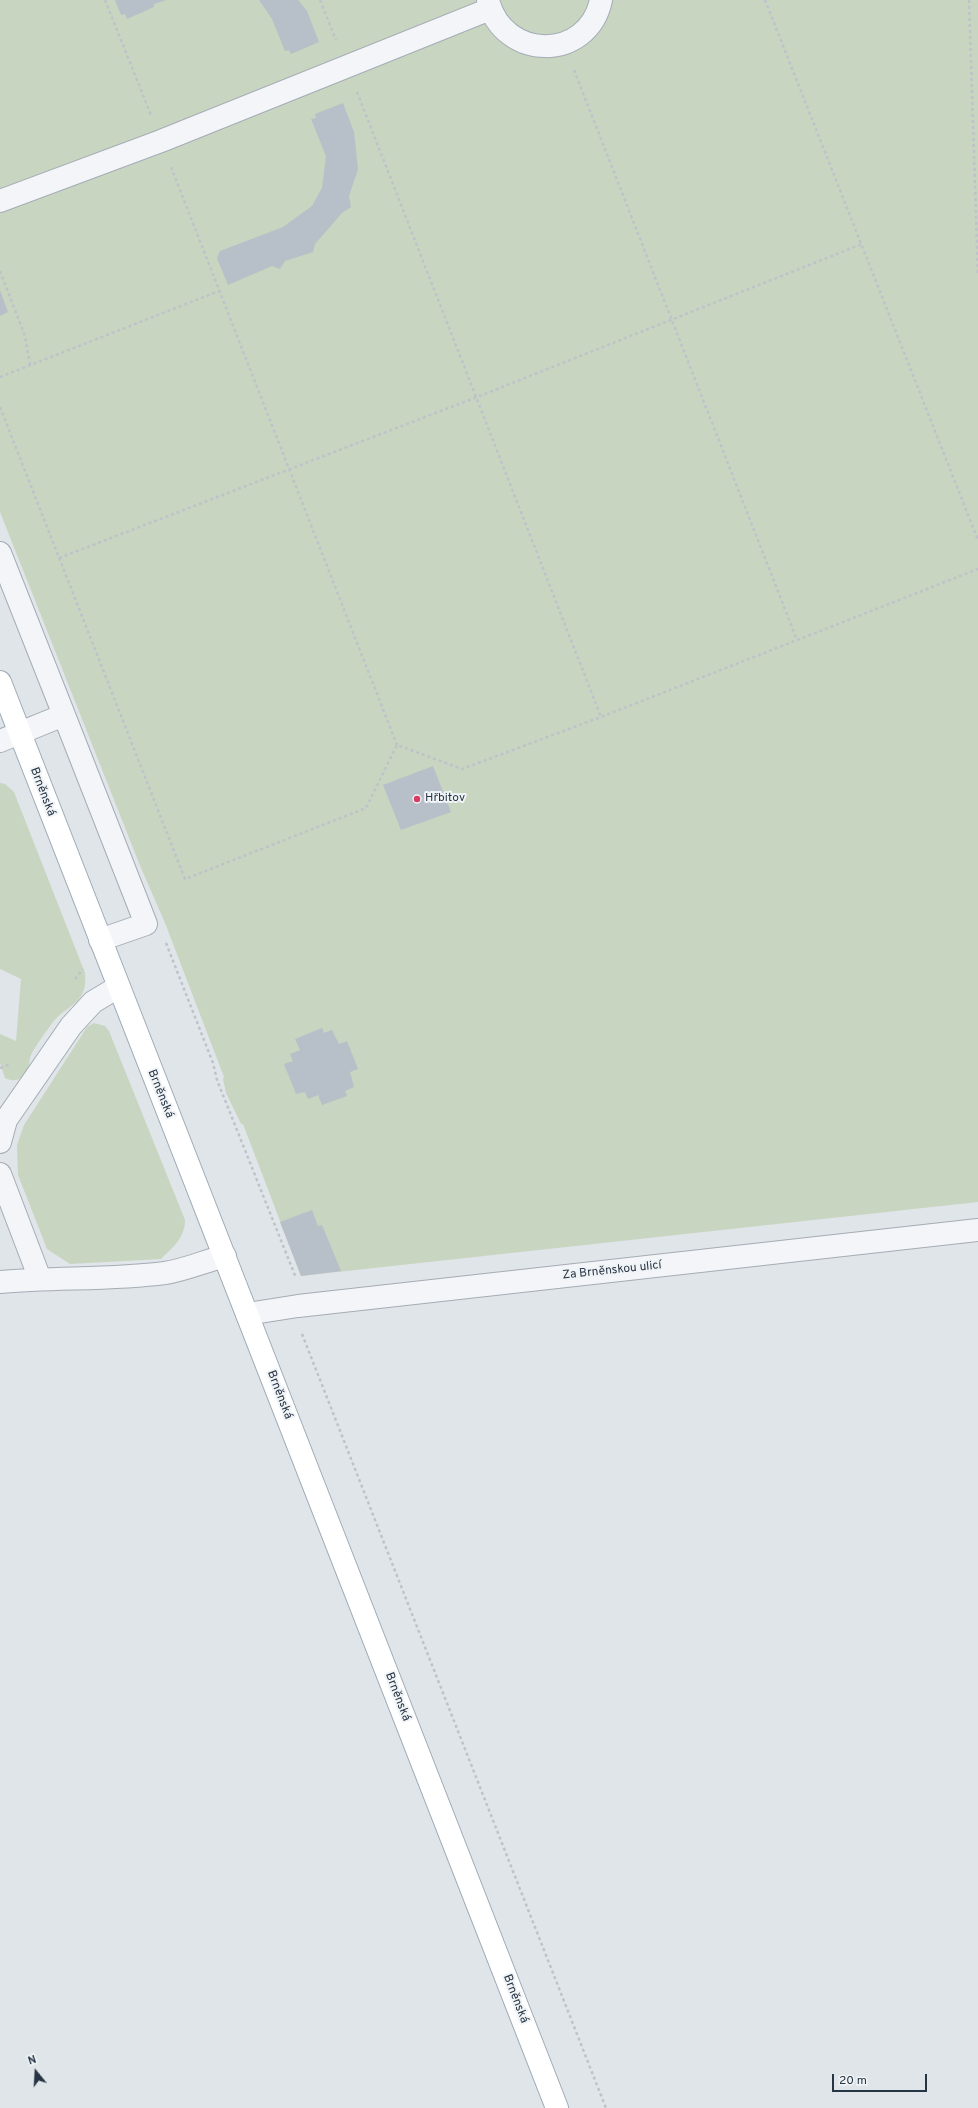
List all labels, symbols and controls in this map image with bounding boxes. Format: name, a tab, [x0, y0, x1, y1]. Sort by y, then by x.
street label: Brněnská	[26, 766, 58, 818]
place label: Hřbitov	[425, 792, 465, 806]
marker: Hřbitov	[412, 794, 422, 804]
street label: Brněnská	[144, 1068, 176, 1120]
street label: Za Brněnskou ulicí	[562, 1259, 662, 1283]
street label: Brněnská	[263, 1369, 295, 1421]
street label: Brněnská	[381, 1671, 413, 1723]
street label: Brněnská	[499, 1973, 531, 2025]
north arrow	[16, 2052, 56, 2092]
text: N	[26, 2053, 38, 2068]
scale bar	[834, 2066, 929, 2092]
text: 20 m	[839, 2073, 867, 2089]

